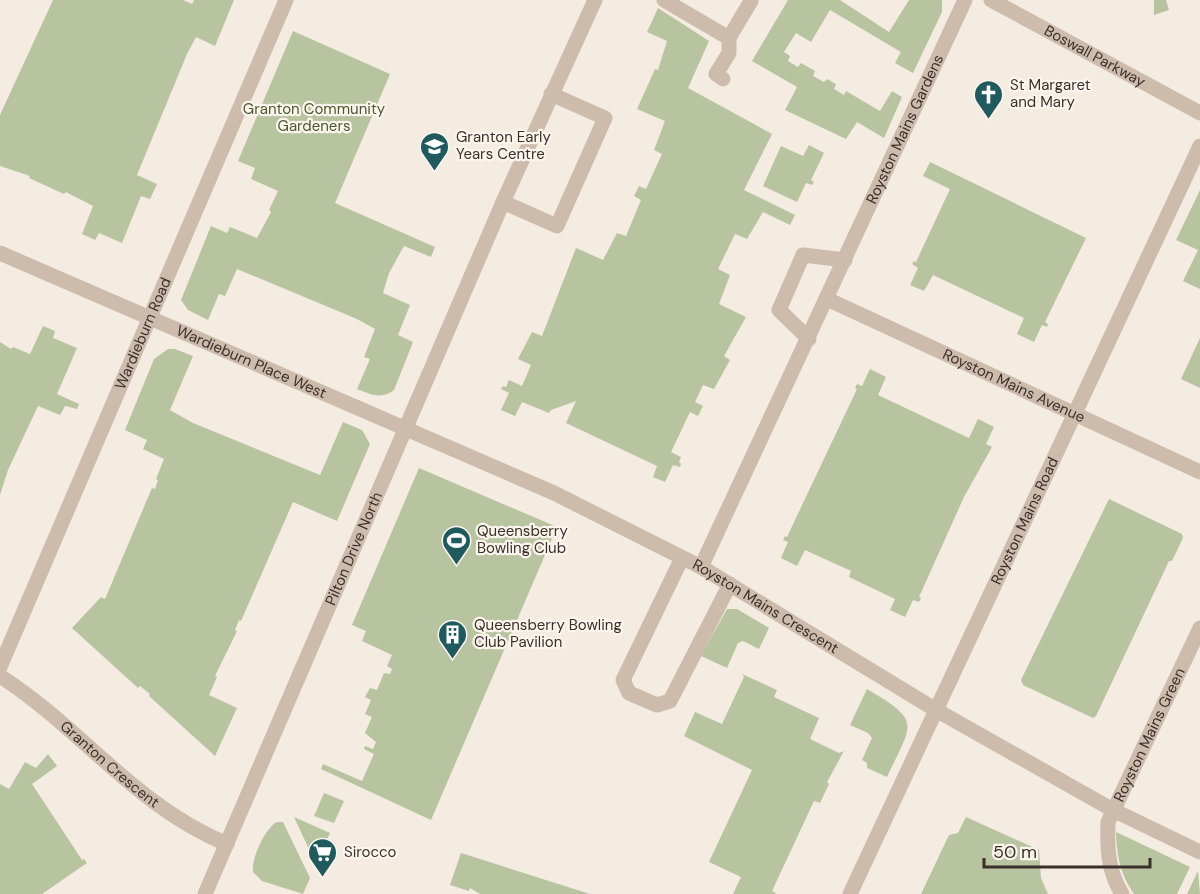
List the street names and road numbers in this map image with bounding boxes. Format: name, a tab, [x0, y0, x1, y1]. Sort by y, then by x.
street label: Boswall Parkway	[1041, 21, 1150, 92]
street label: Royston Mains Gardens	[862, 51, 948, 207]
street label: Wardieburn Road	[110, 274, 176, 392]
street label: Wardieburn Place West	[173, 321, 330, 403]
street label: Royston Mains Avenue	[940, 344, 1088, 427]
street label: Royston Mains Road	[986, 454, 1063, 588]
street label: Pilton Drive North	[320, 489, 387, 609]
street label: Royston Mains Crescent	[689, 554, 842, 658]
street label: Royston Mains Green	[1109, 665, 1190, 805]
street label: Granton Crescent	[56, 716, 164, 812]

